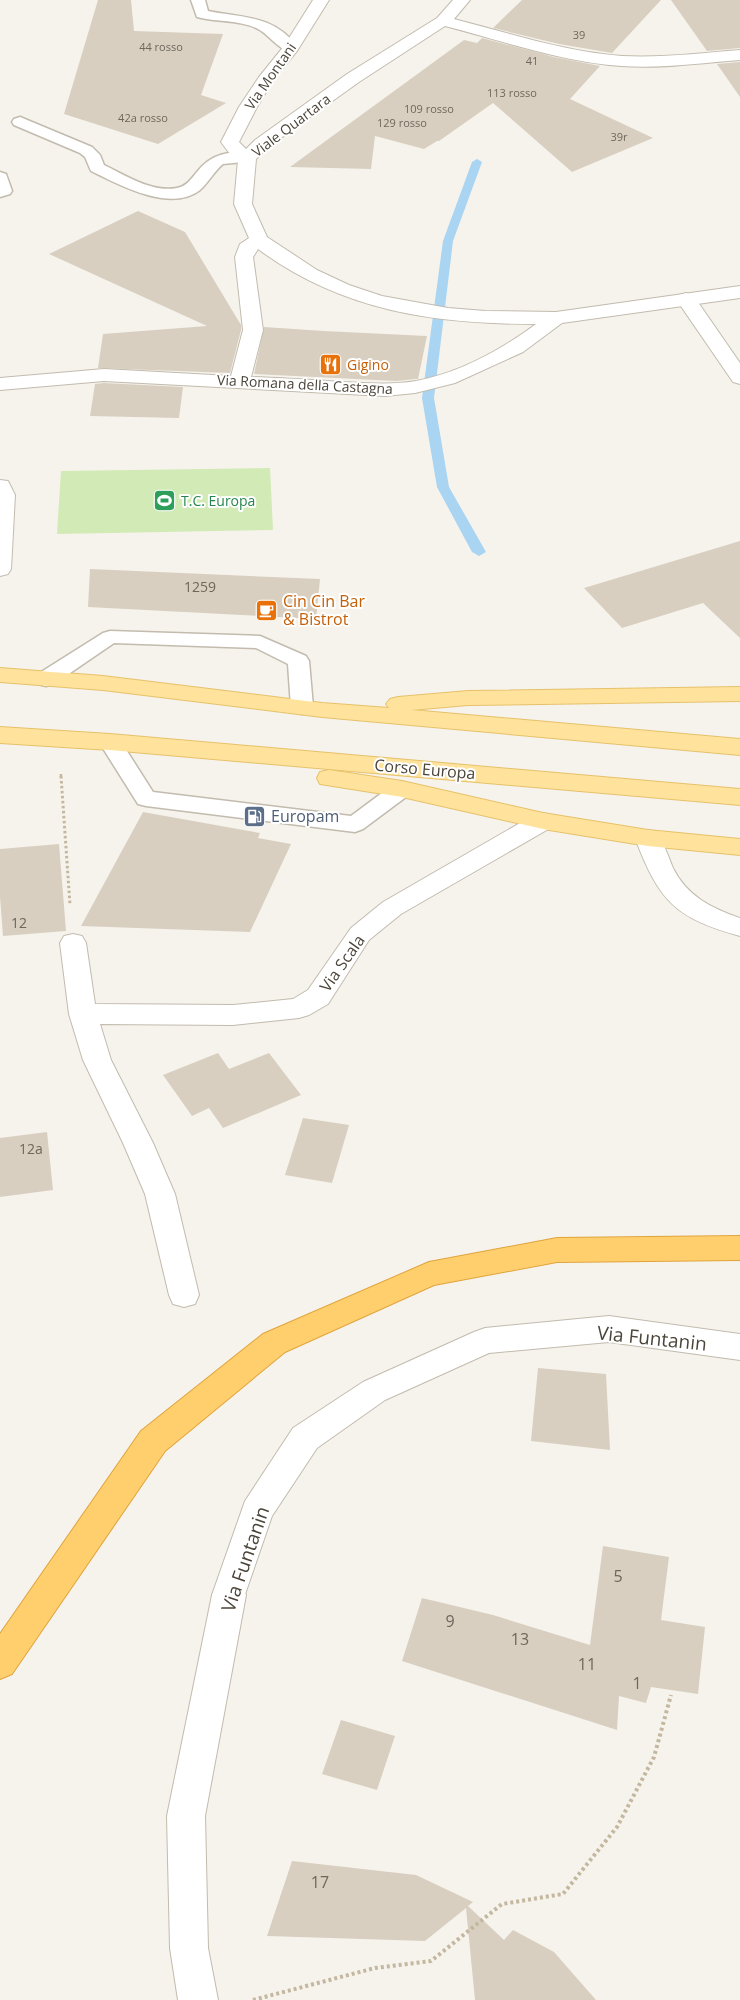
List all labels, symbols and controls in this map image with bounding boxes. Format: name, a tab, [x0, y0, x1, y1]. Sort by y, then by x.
house number: 39	[573, 27, 585, 42]
house number: 44 rosso	[139, 39, 183, 54]
street label: Via Montani	[240, 39, 300, 113]
house number: 41	[526, 53, 538, 68]
house number: 113 rosso	[487, 85, 537, 100]
street label: Viale Quartara	[248, 89, 334, 161]
house number: 109 rosso	[404, 101, 454, 116]
house number: 42a rosso	[118, 110, 168, 125]
house number: 129 rosso	[377, 115, 427, 130]
house number: 39r	[610, 129, 628, 144]
restaurant icon: Gigino	[319, 352, 343, 376]
place label: Gigino	[347, 355, 389, 374]
street label: Via Romana della Castagna	[217, 370, 393, 398]
sports icon: T.C. Europa	[153, 488, 177, 512]
place label: T.C. Europa	[181, 491, 255, 510]
house number: 1259	[184, 577, 216, 596]
place label: Cin Cin Bar & Bistrot	[283, 590, 365, 630]
cafe icon: Cin Cin Bar & Bistrot	[255, 598, 279, 622]
street label: Corso Europa	[374, 754, 476, 784]
fuel station icon: Europam	[243, 804, 267, 828]
place label: Europam	[271, 805, 339, 827]
house number: 12	[11, 913, 27, 932]
street label: Via Scala	[314, 930, 370, 996]
house number: 12a	[19, 1139, 43, 1158]
street label: Via Funtanin	[596, 1319, 708, 1357]
street label: Via Funtanin	[215, 1503, 275, 1615]
house number: 5	[613, 1565, 623, 1587]
house number: 9	[445, 1610, 455, 1632]
house number: 13	[511, 1628, 529, 1650]
house number: 11	[578, 1653, 596, 1675]
house number: 1	[632, 1672, 642, 1694]
house number: 17	[311, 1871, 329, 1893]

